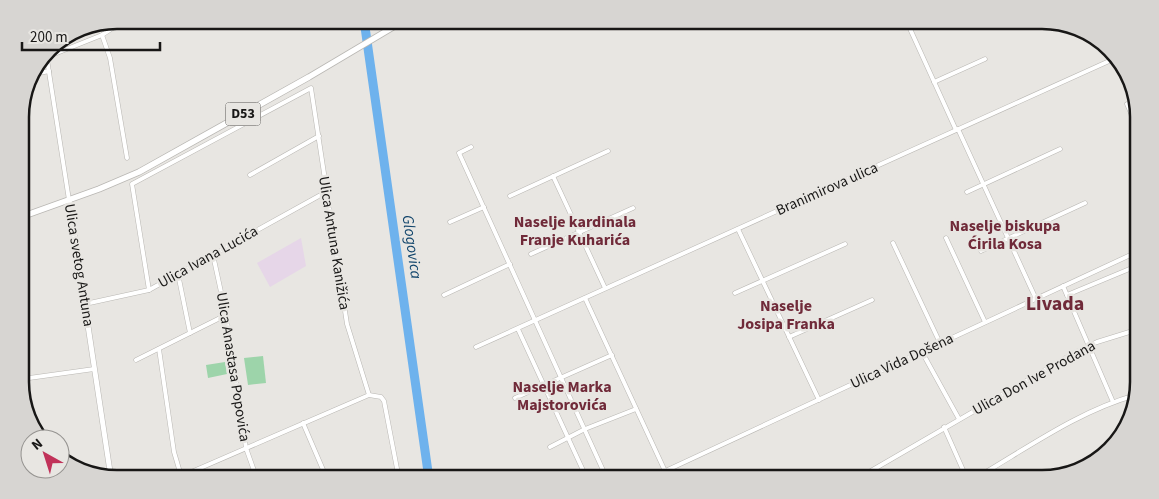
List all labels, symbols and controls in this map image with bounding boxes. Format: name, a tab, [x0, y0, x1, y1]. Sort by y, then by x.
scale bar	[22, 20, 160, 52]
text: 200 m	[30, 27, 68, 48]
road number: D53	[226, 102, 260, 126]
street label: Branimirova ulica	[773, 157, 881, 221]
street label: Ulica Antuna Kanižića	[313, 175, 355, 311]
street label: Ulica svetog Antuna	[59, 202, 99, 328]
district label: Naselje kardinala Franje Kuharića	[514, 211, 636, 251]
water label: Glogovica	[397, 214, 427, 281]
district label: Naselje biskupa Ćirila Kosa	[950, 215, 1060, 255]
street label: Ulica Ivana Lucića	[154, 221, 262, 293]
district label: Livada	[1026, 290, 1084, 318]
street label: Ulica Anastasa Popovića	[211, 291, 255, 443]
district label: Naselje Josipa Franka	[737, 295, 835, 335]
street label: Ulica Vida Došena	[847, 328, 957, 394]
street label: Ulica Don Ive Prodana	[969, 335, 1099, 421]
district label: Naselje Marka Majstorovića	[512, 376, 612, 416]
north arrow	[20, 429, 70, 479]
text: N	[28, 434, 47, 455]

